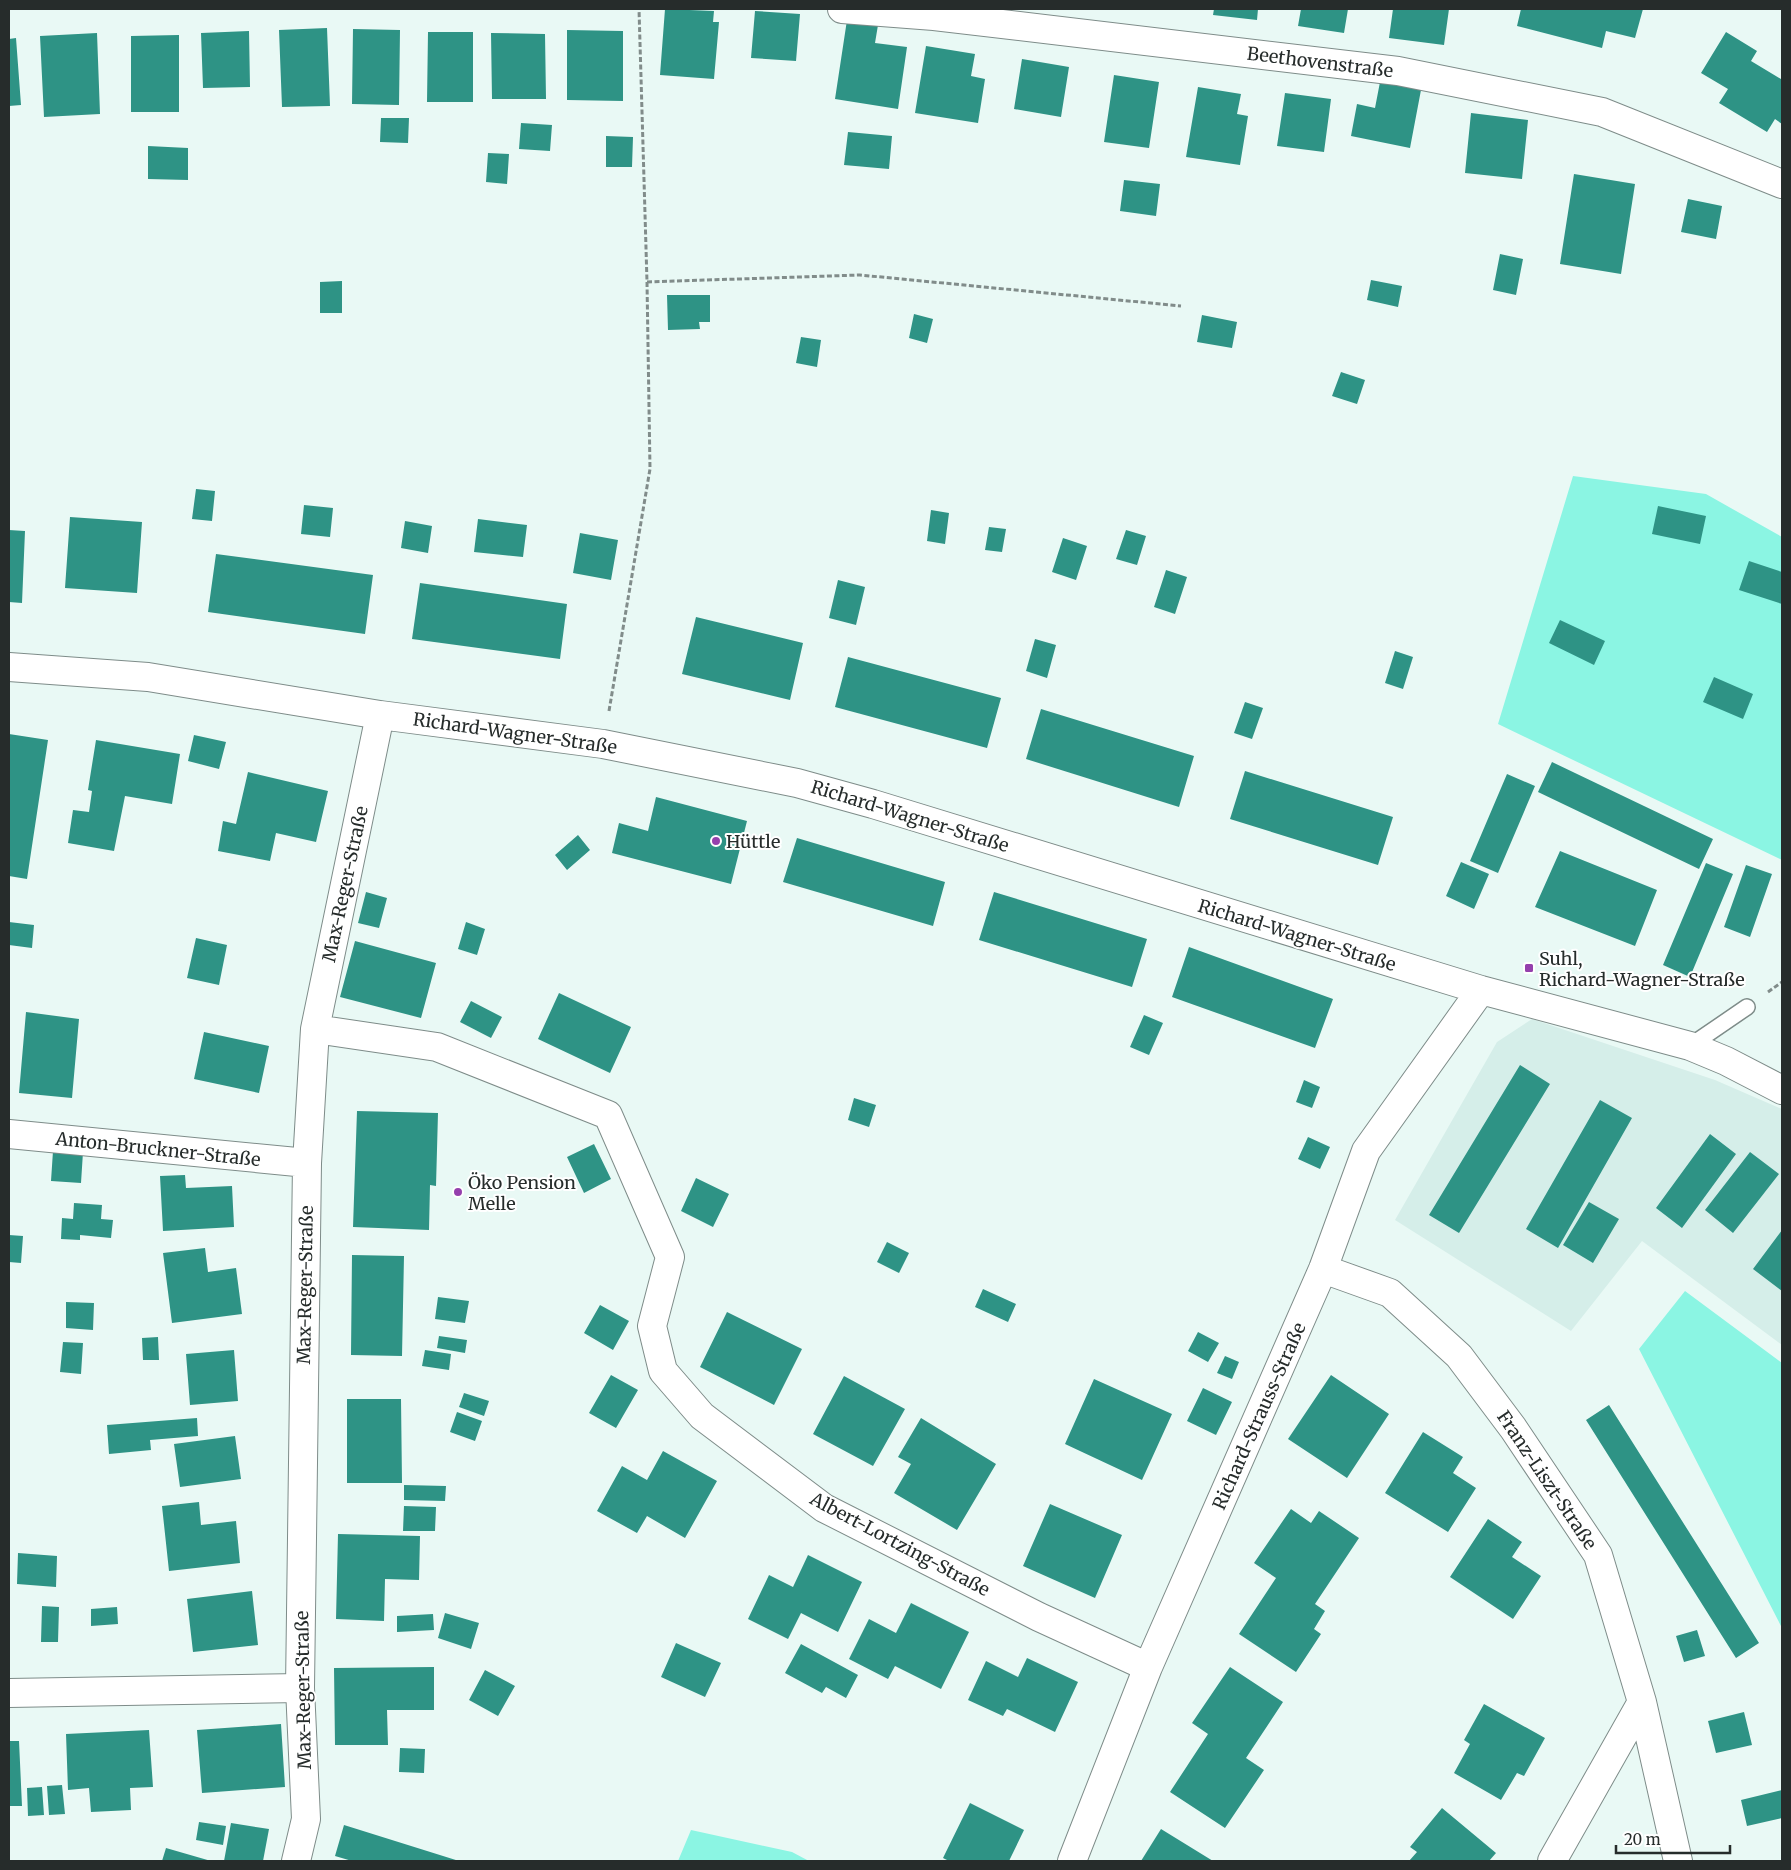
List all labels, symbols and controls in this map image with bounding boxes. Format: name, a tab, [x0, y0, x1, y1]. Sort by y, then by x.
street label: Beethovenstraße	[1246, 42, 1394, 82]
street label: Richard-Wagner-Straße	[412, 707, 618, 759]
street label: Richard-Wagner-Straße	[808, 775, 1012, 857]
street label: Max-Reger-Straße	[317, 804, 373, 964]
place label: Hüttle	[726, 830, 780, 853]
marker: Hüttle	[710, 835, 722, 847]
street label: Richard-Wagner-Straße	[1195, 894, 1399, 976]
place label: Suhl, Richard-Wagner-Straße	[1539, 947, 1745, 991]
marker: Suhl, Richard-Wagner-Straße	[1523, 962, 1535, 974]
street label: Anton-Bruckner-Straße	[53, 1127, 262, 1171]
place label: Öko Pension Melle	[468, 1171, 576, 1215]
marker: Öko Pension Melle	[452, 1186, 464, 1198]
street label: Max-Reger-Straße	[292, 1205, 318, 1365]
street label: Richard-Strauss-Straße	[1207, 1319, 1311, 1513]
street label: Franz-Liszt-Straße	[1492, 1406, 1602, 1554]
street label: Albert-Lortzing-Straße	[805, 1486, 994, 1601]
street label: Max-Reger-Straße	[290, 1610, 316, 1770]
scale bar	[1616, 1822, 1730, 1854]
text: 20 m	[1624, 1830, 1661, 1849]

